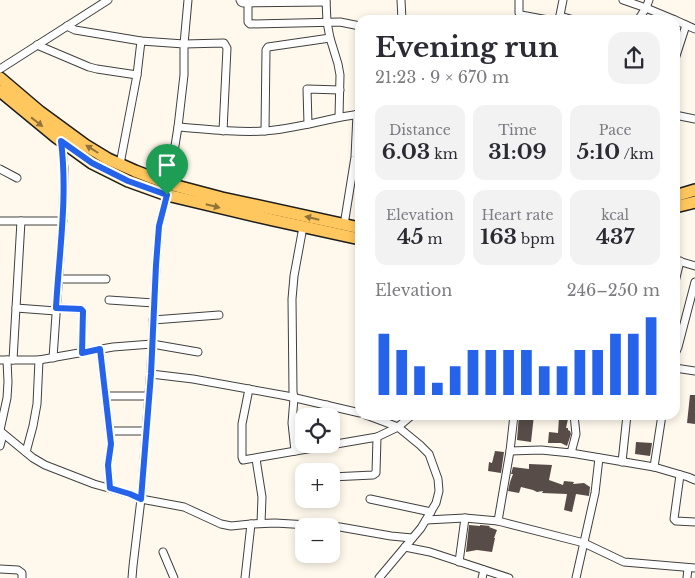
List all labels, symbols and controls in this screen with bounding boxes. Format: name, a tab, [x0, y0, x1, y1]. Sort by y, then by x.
text: Evening run	[375, 30, 559, 65]
button: share	[608, 32, 660, 84]
text: 21:23 · 9 × 670 m	[375, 67, 509, 87]
one-way arrow	[31, 117, 44, 128]
text: Distance	[389, 121, 451, 139]
text: Time	[498, 121, 537, 139]
text: Pace	[599, 121, 632, 139]
text: 6.03	[382, 139, 430, 165]
text: 31:09	[488, 139, 547, 165]
text: 5:10	[577, 139, 620, 165]
one-way arrow	[85, 144, 98, 153]
pin	[146, 144, 188, 195]
text: km	[430, 145, 458, 163]
text: /km	[620, 145, 654, 163]
icon: arrive	[153, 151, 181, 179]
one-way arrow	[206, 202, 221, 210]
text: Elevation	[386, 206, 454, 224]
text: Heart rate	[481, 206, 554, 224]
text: kcal	[601, 206, 629, 224]
one-way arrow	[304, 213, 320, 221]
text: 45	[397, 224, 424, 250]
text: 163	[480, 224, 517, 250]
text: 437	[596, 224, 634, 250]
text: m	[424, 230, 443, 248]
text: bpm	[517, 230, 555, 248]
text: Elevation	[375, 280, 452, 300]
text: 246–250 m	[567, 280, 660, 300]
map controls	[295, 408, 340, 563]
button: locate	[295, 408, 340, 453]
button: +	[295, 463, 340, 508]
button: −	[295, 518, 340, 563]

